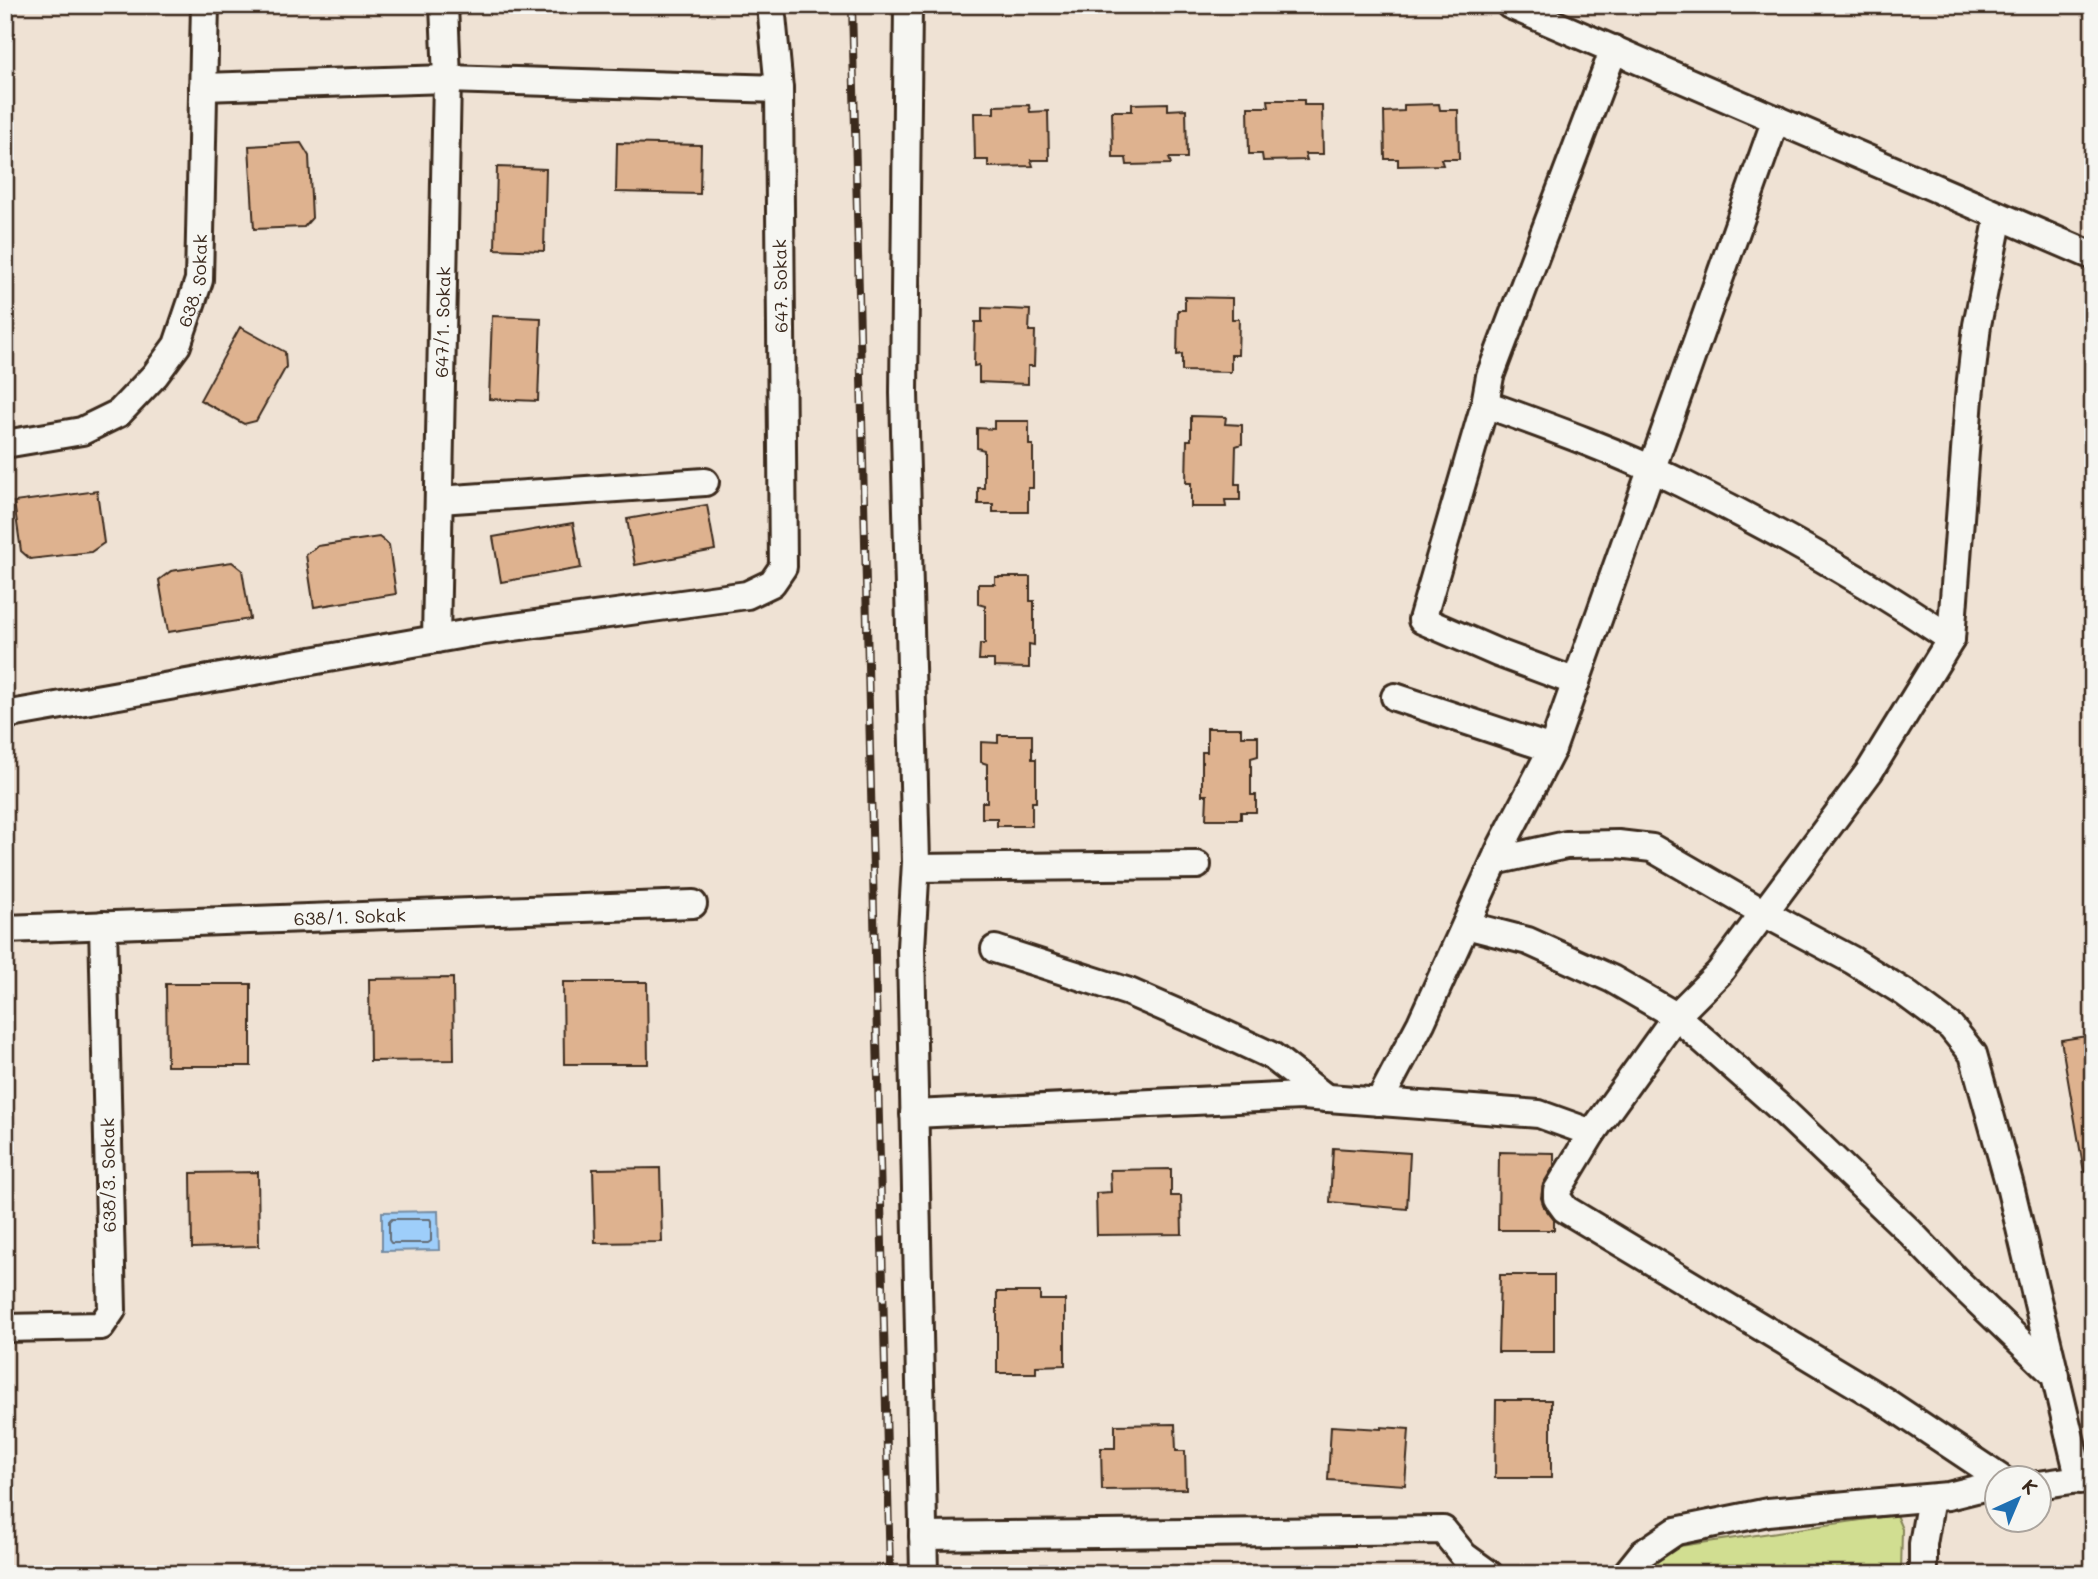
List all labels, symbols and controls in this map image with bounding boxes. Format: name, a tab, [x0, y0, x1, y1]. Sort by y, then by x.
street label: 638. Sokak	[172, 234, 212, 330]
street label: 647. Sokak	[767, 239, 793, 333]
street label: 647/1. Sokak	[429, 266, 455, 378]
street label: 638/1. Sokak	[293, 902, 406, 930]
street label: 638/3. Sokak	[95, 1118, 121, 1232]
north arrow	[1982, 1464, 2052, 1534]
text: K	[2017, 1473, 2043, 1500]

